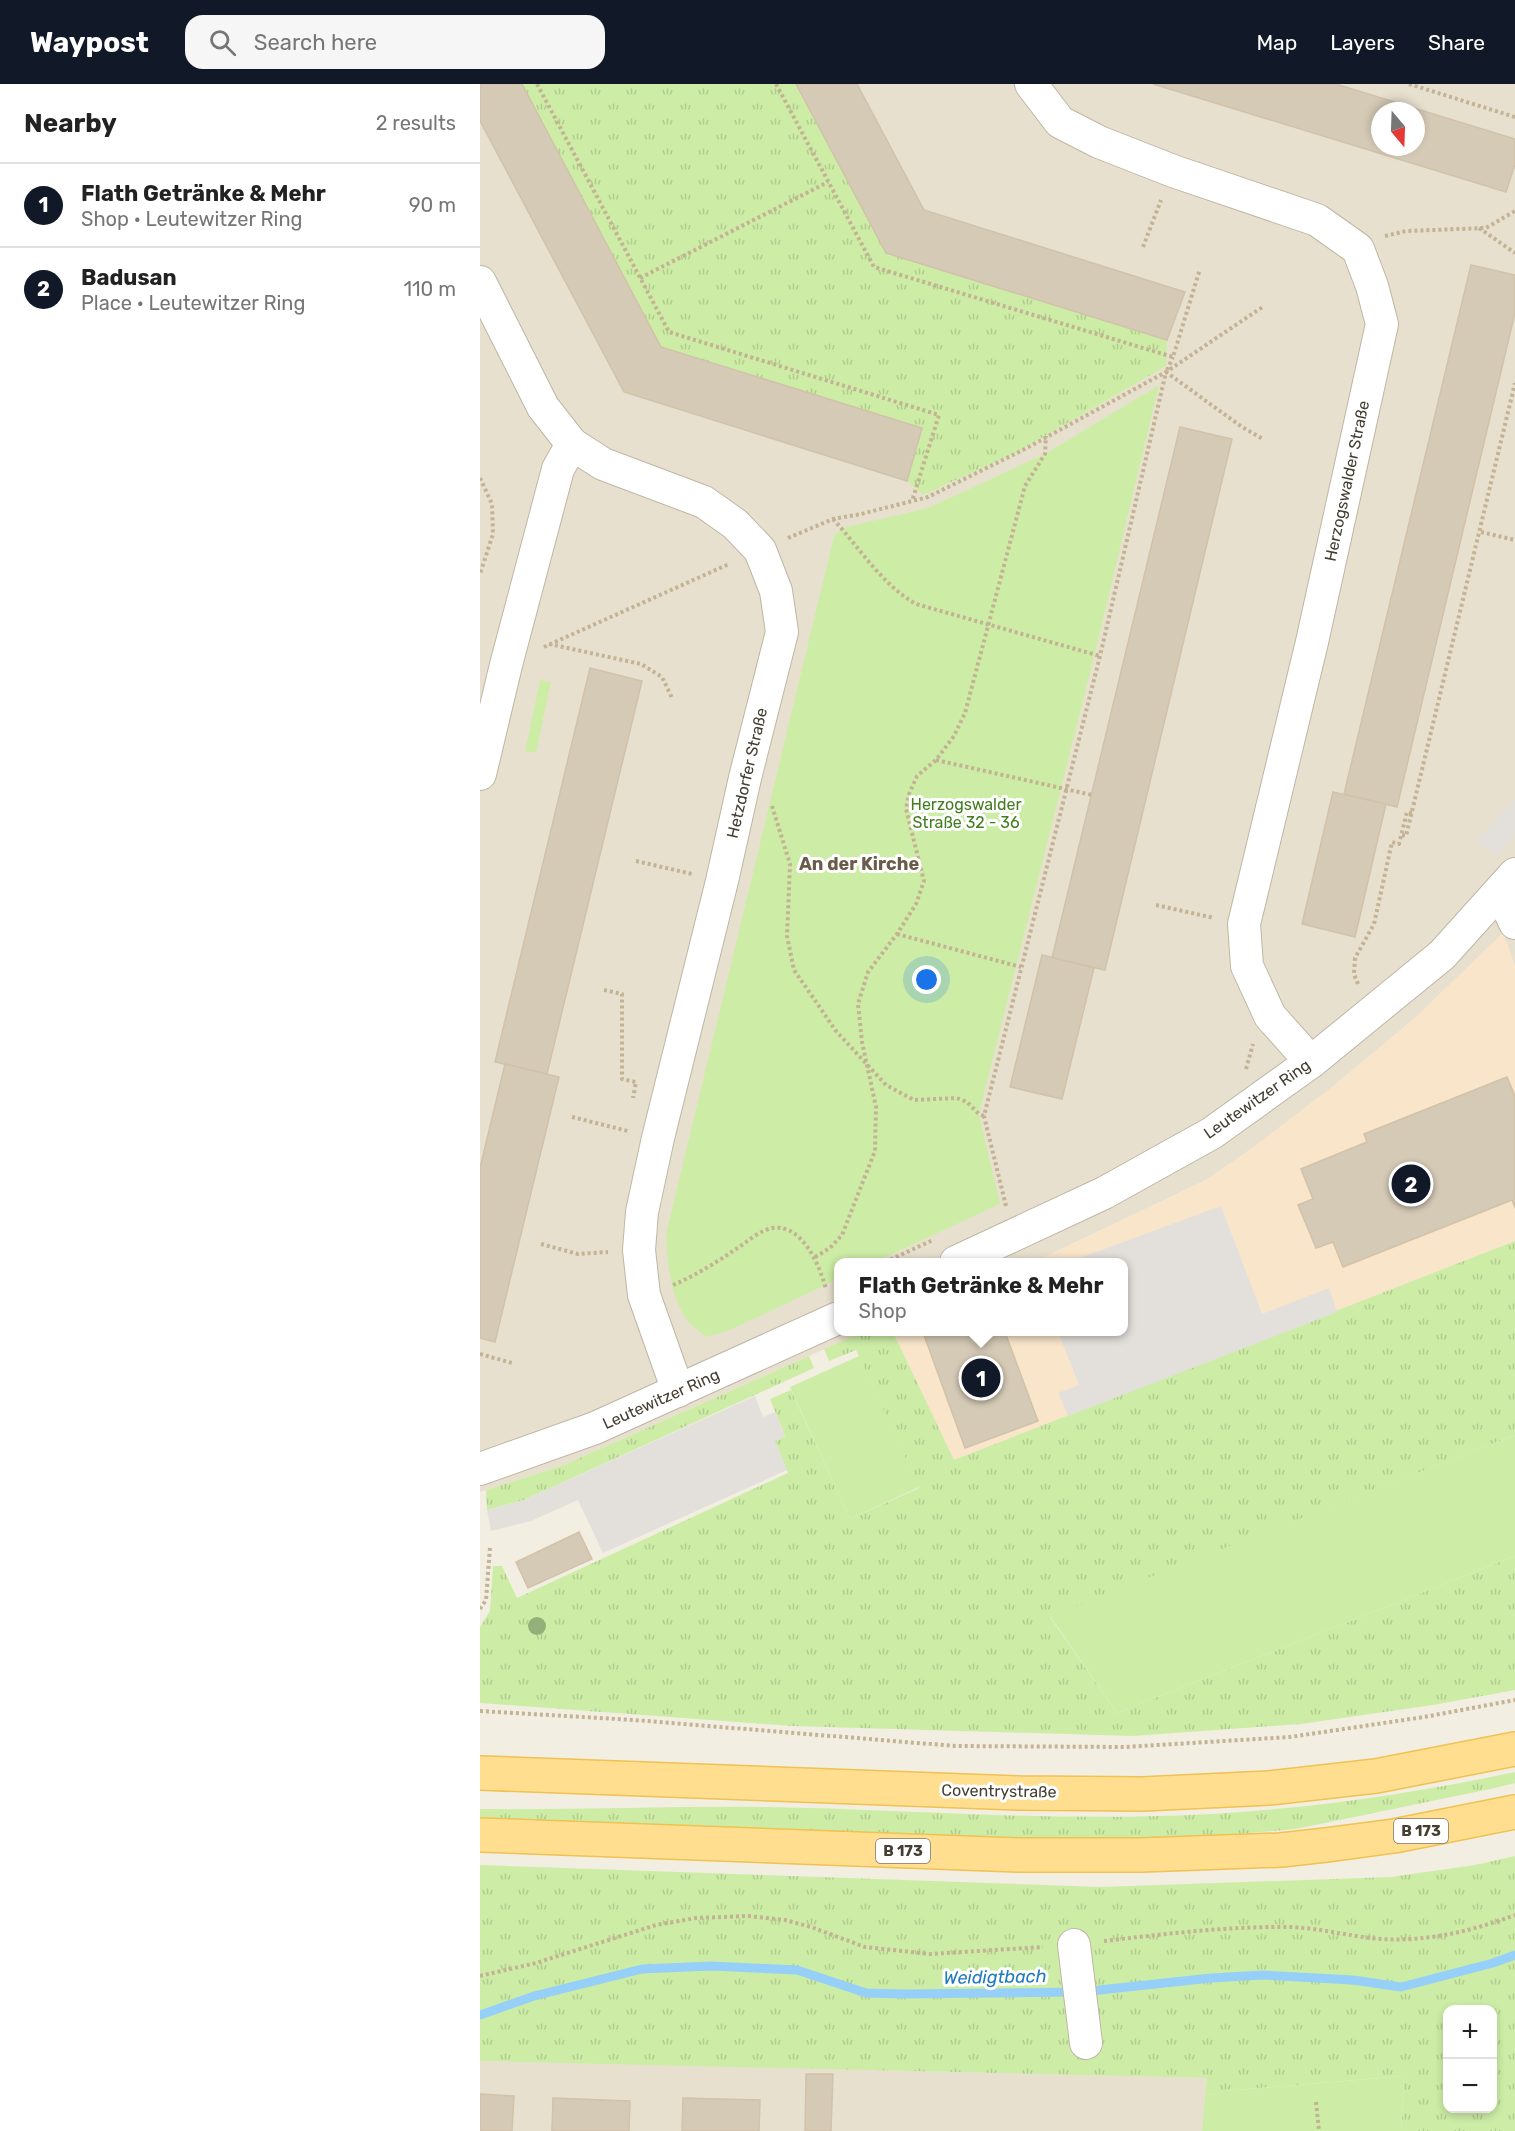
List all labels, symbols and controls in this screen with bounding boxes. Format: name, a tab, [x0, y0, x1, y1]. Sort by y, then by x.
search box	[185, 15, 605, 69]
text: Waypost	[30, 26, 149, 59]
icon: search	[206, 26, 239, 59]
text: Search here	[254, 29, 377, 56]
text: Map	[1256, 30, 1297, 55]
text: Layers	[1330, 30, 1395, 55]
text: Share	[1428, 30, 1485, 55]
north arrow	[1371, 102, 1425, 156]
text: Nearby	[24, 108, 117, 139]
text: 2 results	[376, 111, 456, 135]
text: Flath Getränke & Mehr	[81, 180, 326, 207]
text: 1	[39, 193, 48, 217]
text: 90 m	[409, 193, 456, 217]
text: Shop · Leutewitzer Ring	[81, 207, 302, 231]
text: Badusan	[81, 264, 177, 291]
text: 2	[37, 277, 50, 301]
text: 110 m	[404, 277, 456, 301]
text: Place · Leutewitzer Ring	[81, 291, 305, 315]
street label: Herzogswalder Straße	[1321, 399, 1373, 563]
street label: Hetzdorfer Straße	[723, 706, 771, 840]
park label: Herzogswalder Straße 32 - 36	[910, 795, 1022, 832]
district label: An der Kirche	[799, 853, 919, 875]
your location	[912, 965, 941, 994]
street label: Leutewitzer Ring	[1200, 1055, 1314, 1143]
pin: 2	[1392, 1162, 1430, 1206]
popup	[834, 1258, 1128, 1336]
text: Flath Getränke & Mehr	[859, 1272, 1103, 1299]
text: Shop	[859, 1299, 907, 1323]
pin: 1	[962, 1356, 1000, 1400]
street label: Leutewitzer Ring	[600, 1365, 722, 1433]
street label: Coventrystraße	[941, 1780, 1057, 1802]
road number: B 173	[1394, 1819, 1448, 1843]
road number: B 173	[876, 1839, 930, 1863]
water label: Weidigtbach	[943, 1965, 1047, 1989]
map controls	[1443, 2005, 1497, 2113]
button: +	[1443, 2005, 1497, 2059]
button: −	[1443, 2059, 1497, 2113]

